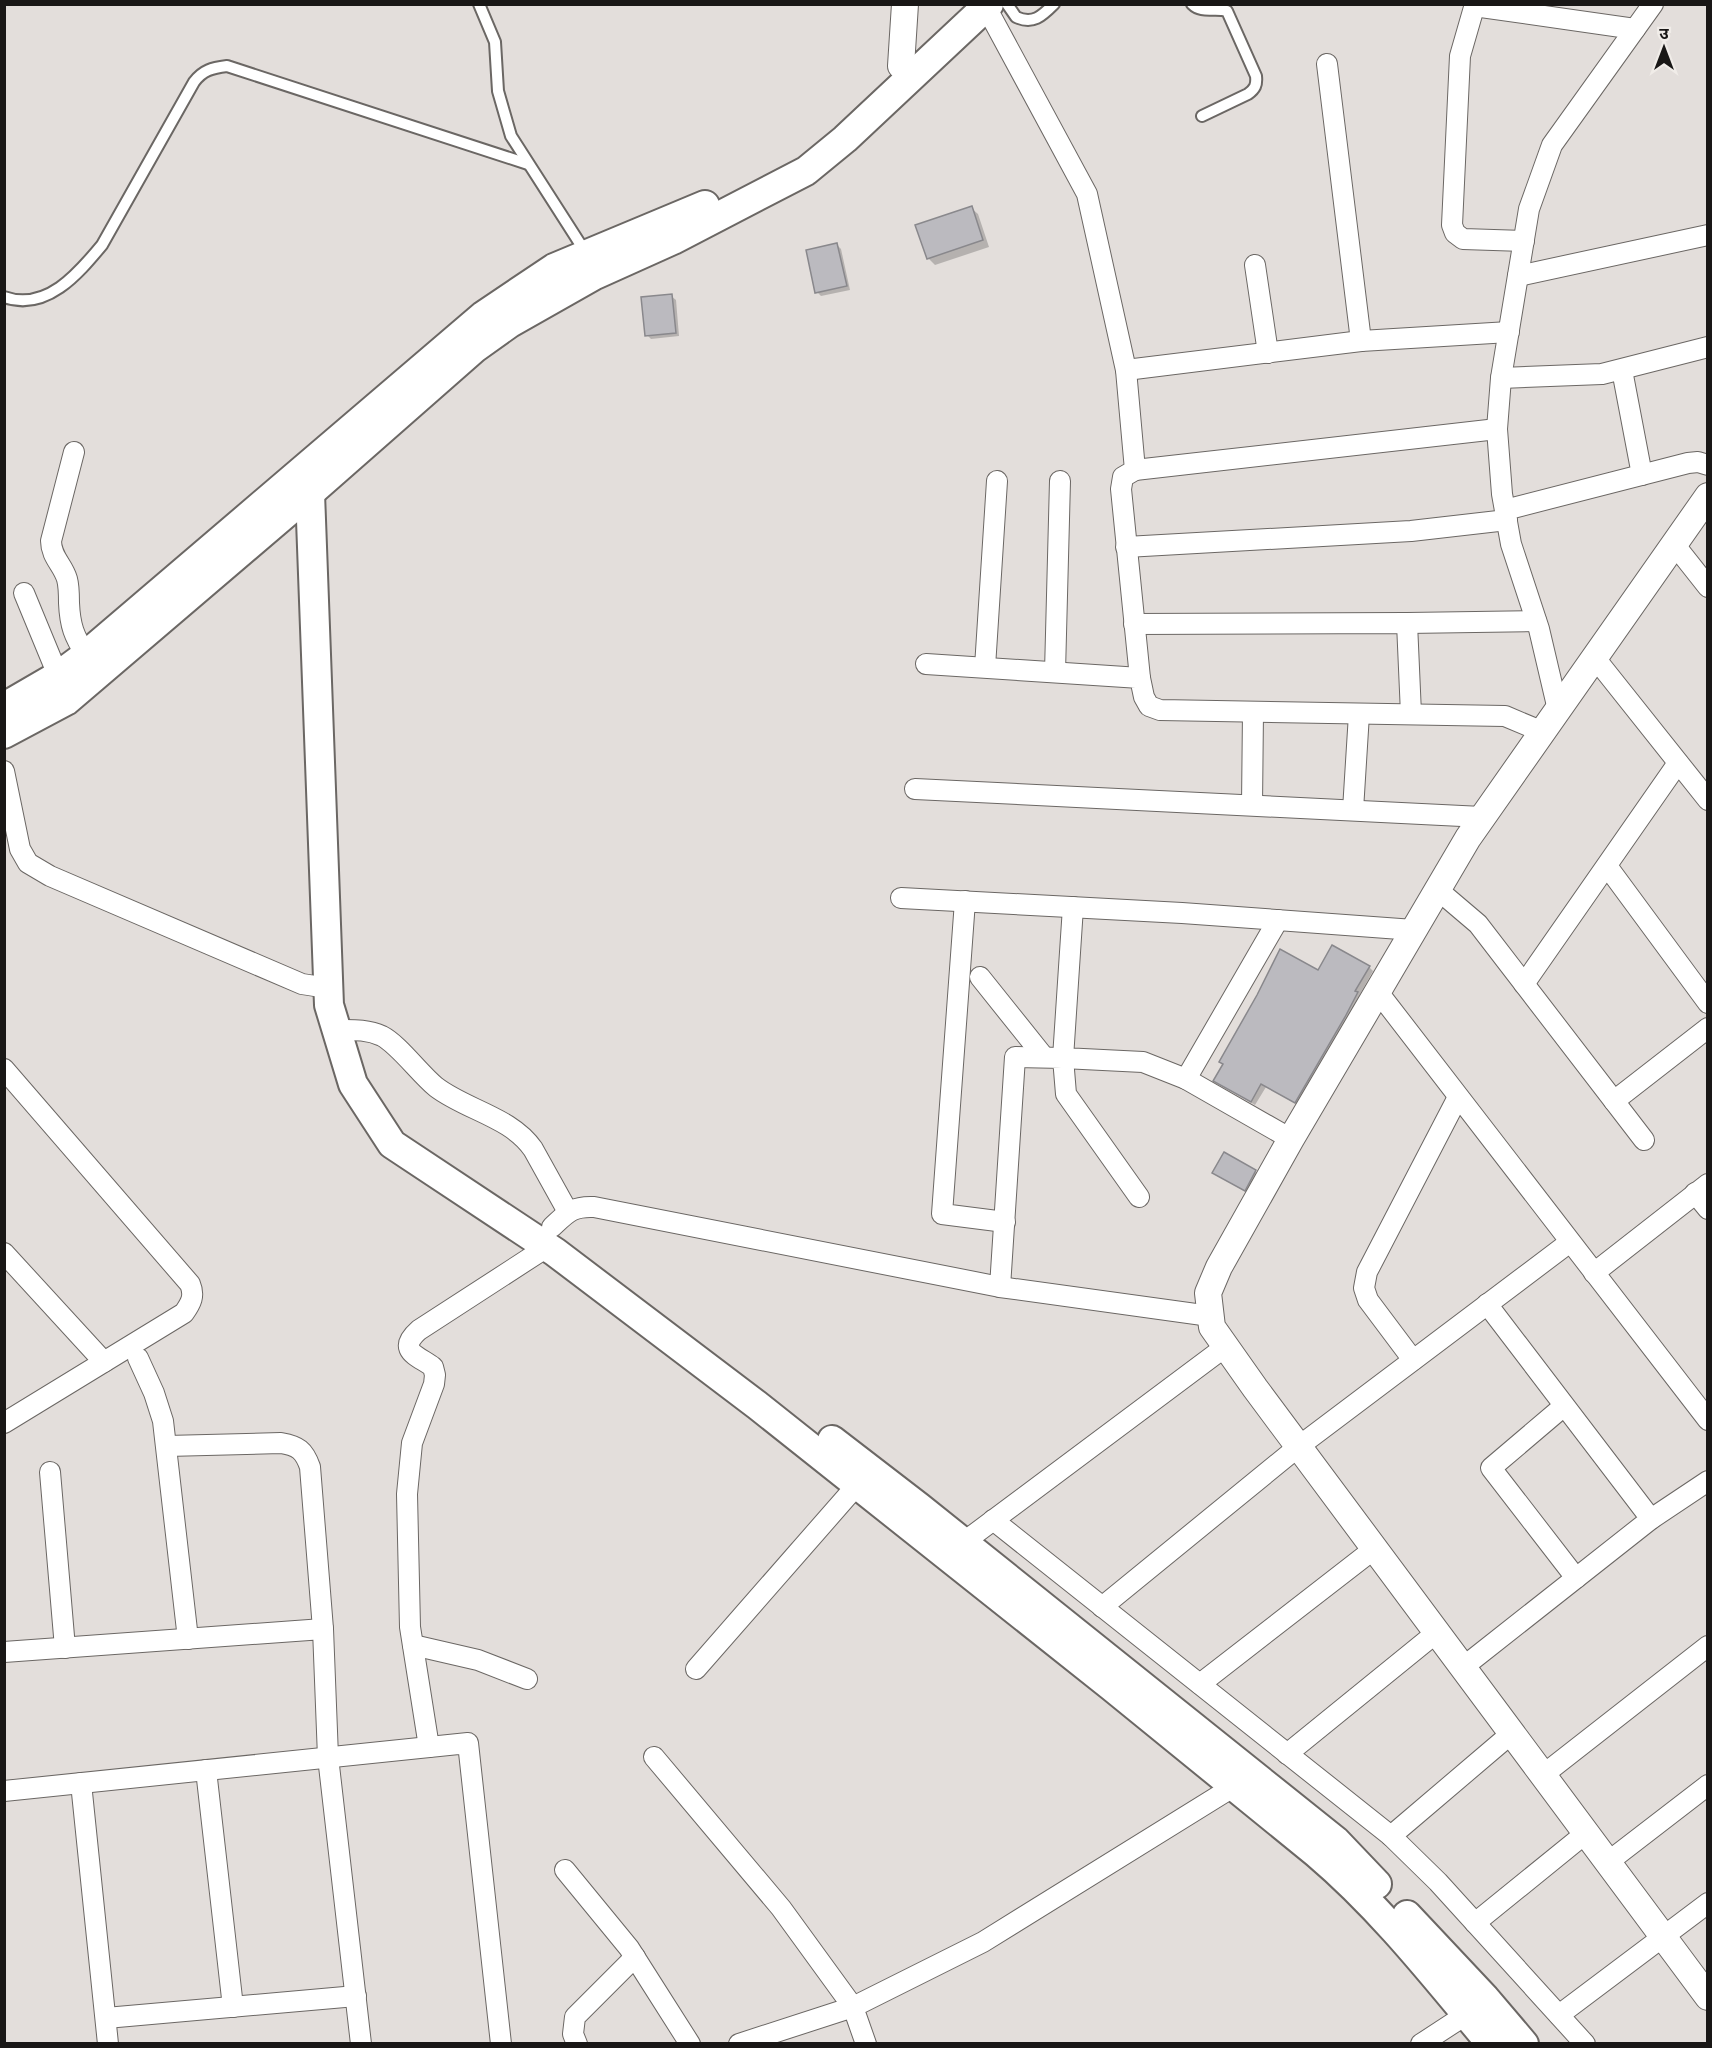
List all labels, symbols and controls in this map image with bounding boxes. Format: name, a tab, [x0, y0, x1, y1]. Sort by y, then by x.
north arrow	[1634, 18, 1694, 78]
text: उ	[1659, 24, 1669, 43]

